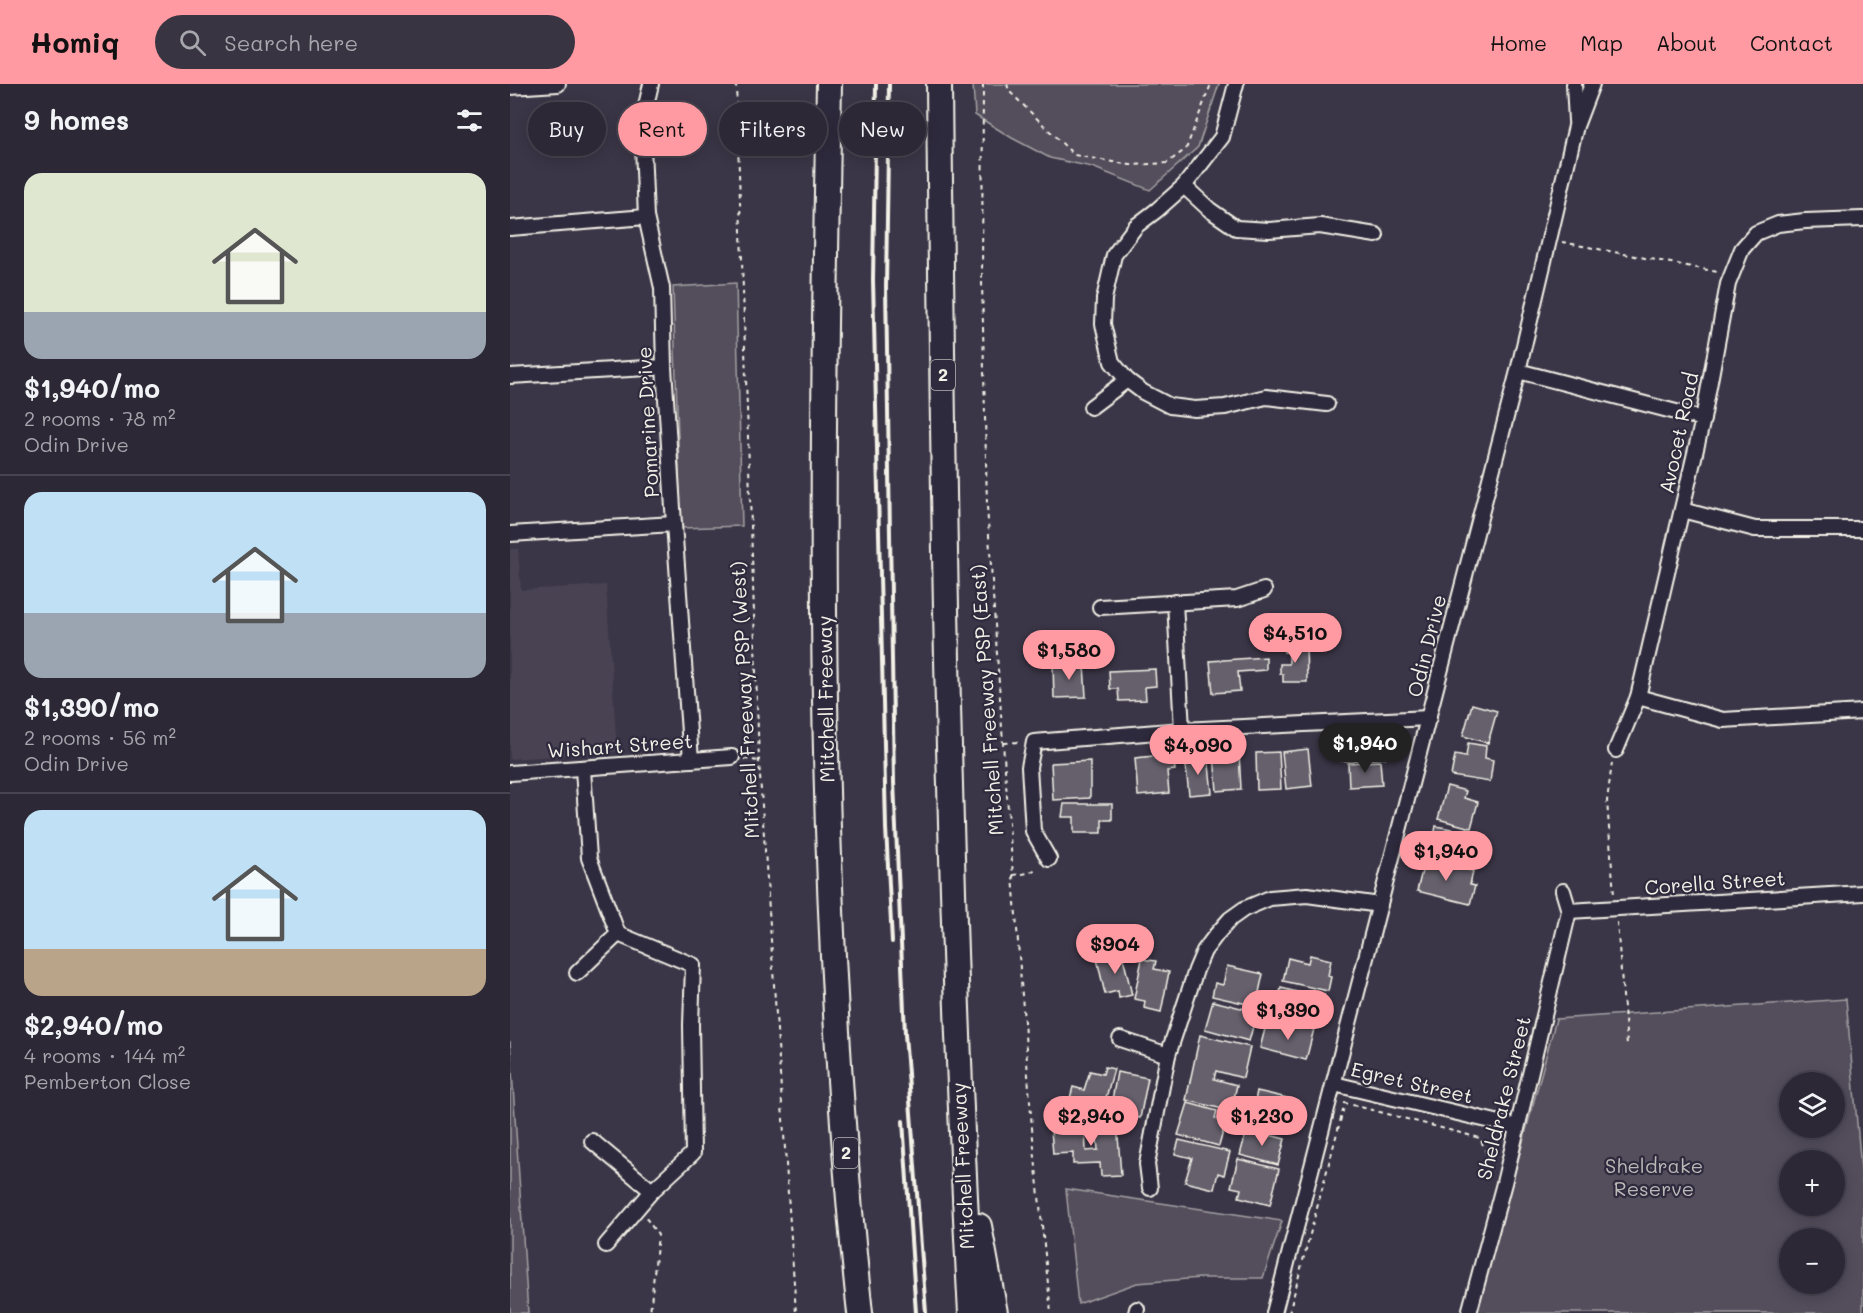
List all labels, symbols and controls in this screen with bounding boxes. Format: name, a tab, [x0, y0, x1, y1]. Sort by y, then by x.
search box	[155, 15, 575, 69]
text: Homiq	[30, 24, 119, 60]
icon: search	[176, 26, 209, 59]
text: Search here	[224, 28, 358, 57]
text: Home	[1490, 29, 1547, 56]
text: Map	[1580, 29, 1623, 56]
text: About	[1656, 29, 1717, 56]
text: Contact	[1750, 29, 1833, 56]
chip: Buy	[528, 102, 606, 156]
chip: Rent	[618, 102, 707, 156]
chip: Filters	[719, 102, 827, 156]
chip: New	[839, 102, 926, 156]
text: 9 homes	[24, 103, 129, 137]
icon: filters	[453, 104, 486, 137]
icon: home	[201, 212, 309, 320]
street label: Pomarine Drive	[630, 346, 664, 498]
road number: 2	[931, 360, 955, 390]
street label: Avocet Road	[1652, 370, 1704, 496]
text: $1,940/mo	[24, 371, 160, 405]
text: 2 rooms · 78 m²	[24, 405, 176, 431]
text: Odin Drive	[24, 431, 129, 457]
icon: home	[201, 531, 309, 639]
street label: Mitchell Freeway PSP (West)	[724, 561, 764, 839]
street label: Mitchell Freeway PSP (East)	[964, 564, 1008, 836]
street label: Odin Drive	[1401, 592, 1451, 700]
pin: $4,510	[1246, 613, 1344, 664]
street label: Mitchell Freeway	[811, 615, 839, 783]
text: $4,510	[1263, 619, 1327, 645]
pin: $1,580	[1020, 630, 1118, 681]
text: $1,580	[1037, 636, 1101, 662]
text: $1,390/mo	[24, 690, 159, 724]
pin: $1,940	[1316, 723, 1414, 774]
text: 2 rooms · 56 m²	[24, 724, 176, 750]
pin: $4,090	[1149, 725, 1247, 776]
street label: Wishart Street	[546, 727, 694, 763]
text: $1,940	[1333, 729, 1397, 755]
text: $4,090	[1164, 731, 1232, 757]
text: Odin Drive	[24, 750, 129, 776]
pin: $1,940	[1397, 831, 1495, 882]
text: $1,940	[1414, 837, 1478, 863]
icon: home	[201, 849, 309, 957]
street label: Corella Street	[1644, 864, 1786, 900]
pin: $904	[1079, 924, 1151, 975]
text: $904	[1090, 930, 1140, 956]
pin: $1,390	[1239, 990, 1337, 1041]
text: $1,390	[1256, 996, 1320, 1022]
text: $2,940/mo	[24, 1008, 163, 1042]
street label: Sheldrake Street	[1470, 1013, 1536, 1182]
text: 4 rooms · 144 m²	[24, 1042, 185, 1068]
street label: Egret Street	[1349, 1055, 1476, 1109]
text: Pemberton Close	[24, 1068, 191, 1094]
map controls	[1779, 1072, 1845, 1294]
button: layers	[1779, 1072, 1845, 1138]
street label: Mitchell Freeway	[945, 1082, 979, 1250]
pin: $2,940	[1042, 1096, 1140, 1147]
pin: $1,230	[1213, 1096, 1311, 1147]
text: $2,940	[1057, 1102, 1125, 1128]
text: $1,230	[1230, 1102, 1294, 1128]
road number: 2	[834, 1138, 858, 1168]
button: +	[1779, 1150, 1845, 1216]
park label: Sheldrake Reserve	[1605, 1152, 1703, 1201]
button: −	[1779, 1228, 1845, 1294]

